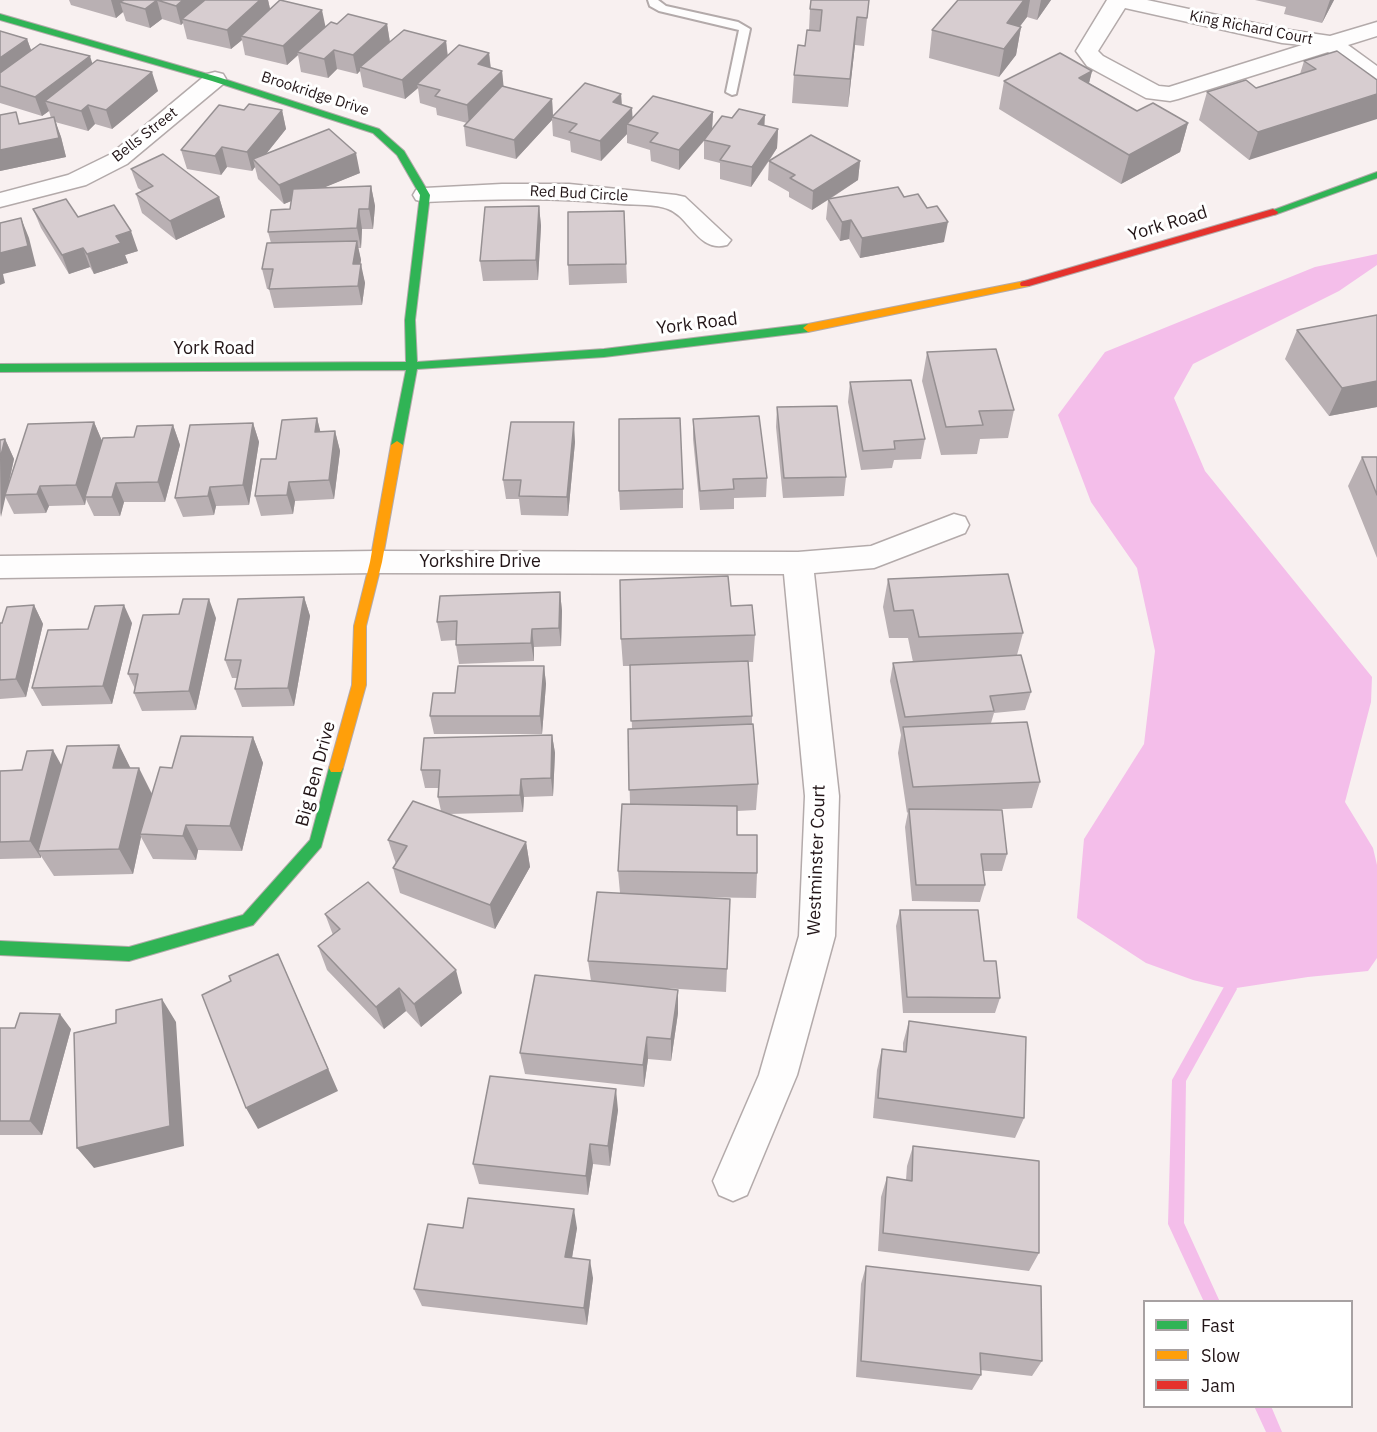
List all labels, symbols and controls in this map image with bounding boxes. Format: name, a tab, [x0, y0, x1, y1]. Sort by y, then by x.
street label: King Richard Court	[1188, 7, 1314, 49]
street label: Brookridge Drive	[259, 68, 371, 120]
street label: Bells Street	[109, 104, 181, 166]
street label: Red Bud Circle	[529, 182, 629, 206]
street label: York Road	[1126, 202, 1210, 246]
street label: York Road	[655, 308, 739, 340]
street label: York Road	[173, 338, 255, 360]
street label: Yorkshire Drive	[419, 551, 541, 573]
street label: Big Ben Drive	[292, 719, 340, 829]
street label: Westminster Court	[804, 784, 830, 936]
legend	[1143, 1300, 1353, 1408]
text: Fast	[1201, 1314, 1235, 1337]
text: Slow	[1201, 1344, 1240, 1367]
text: Jam	[1201, 1374, 1236, 1397]

